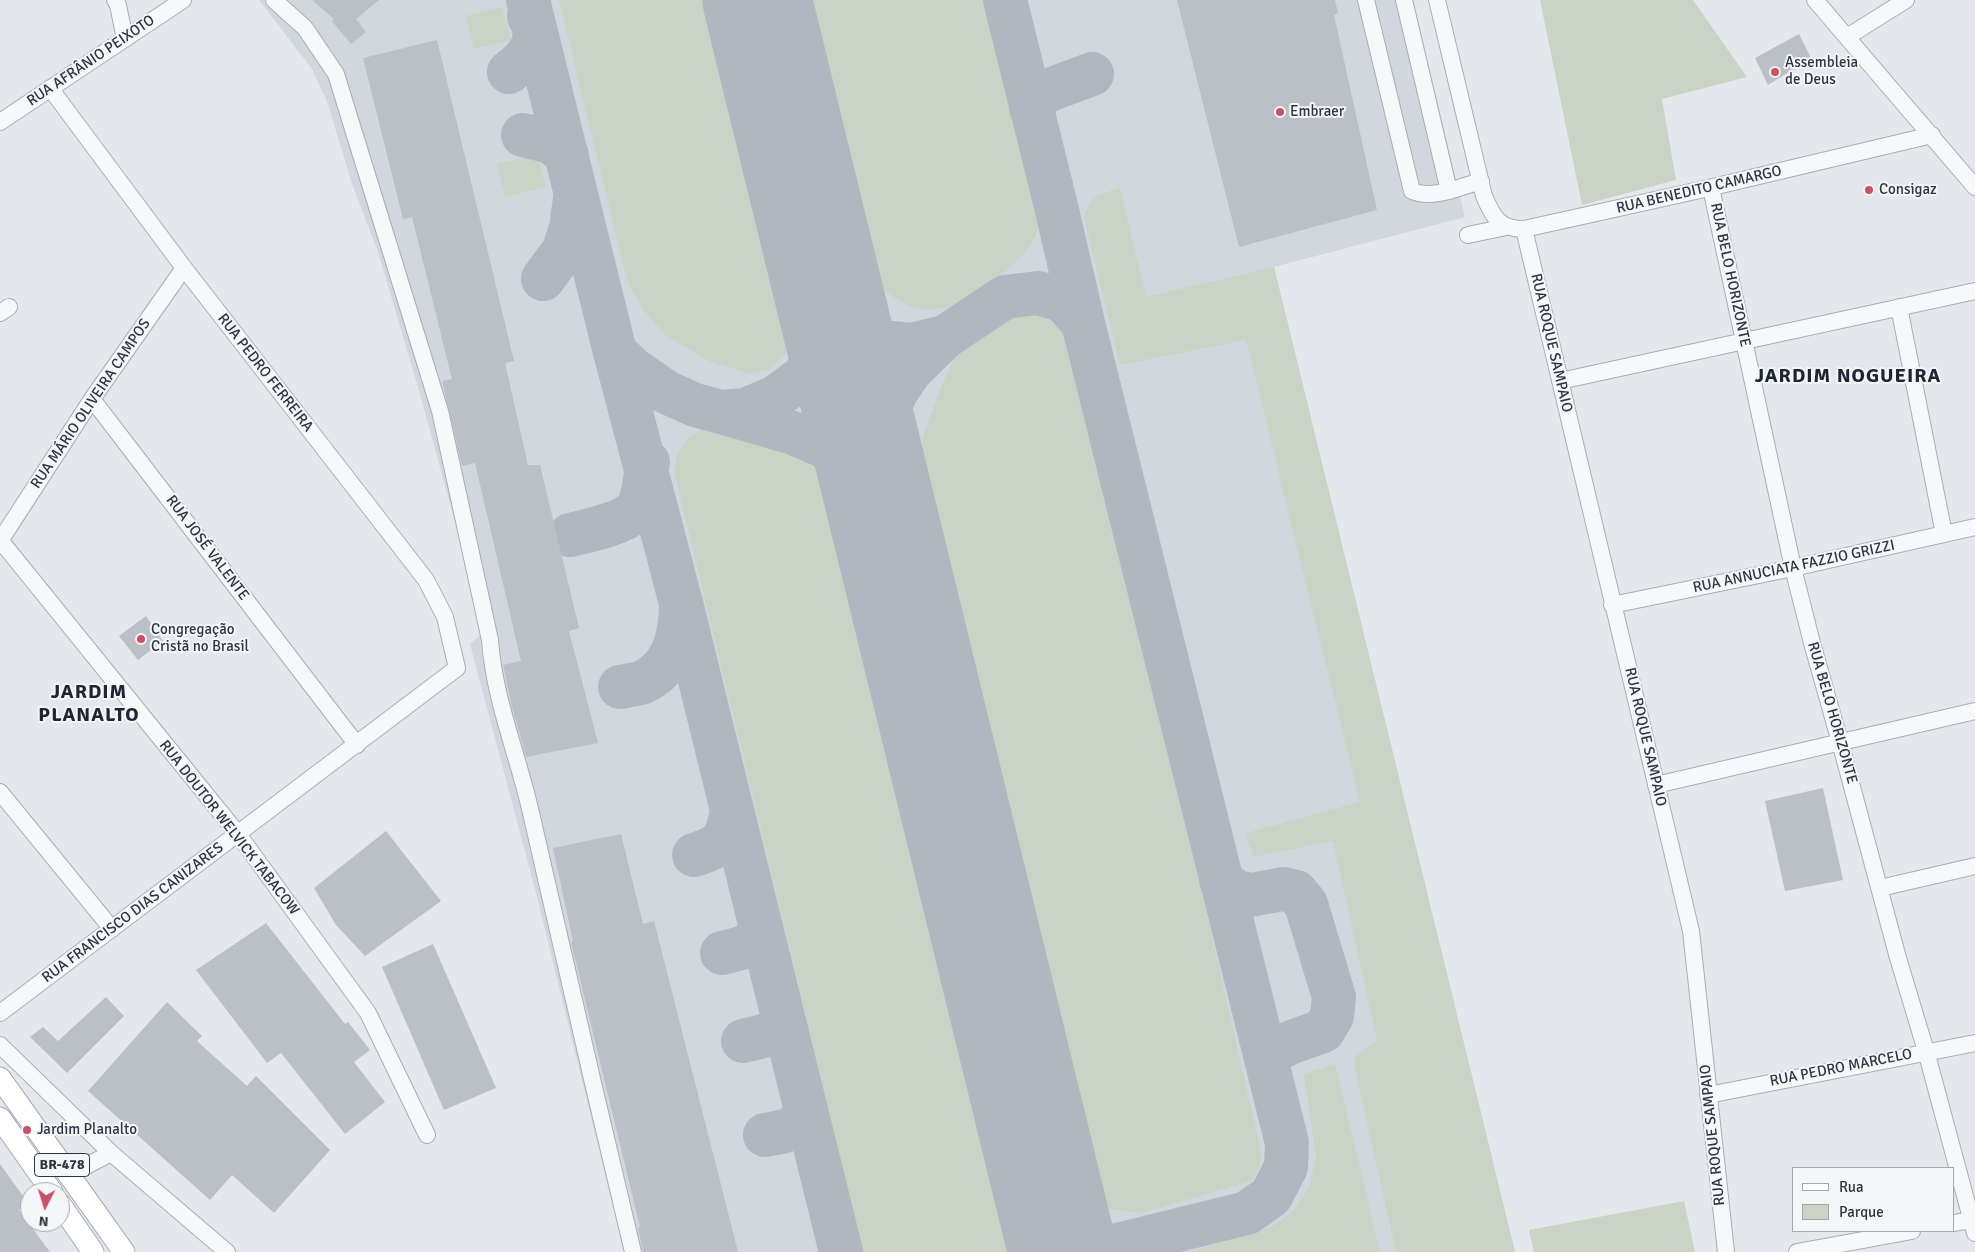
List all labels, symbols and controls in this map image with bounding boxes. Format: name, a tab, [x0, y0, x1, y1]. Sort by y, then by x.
street label: RUA AFRÂNIO PEIXOTO	[24, 12, 158, 110]
place label: Assembleia de Deus	[1785, 54, 1858, 89]
marker: Assembleia de Deus	[1769, 66, 1781, 78]
place label: Embraer	[1290, 103, 1344, 121]
marker: Embraer	[1274, 106, 1286, 118]
street label: RUA BENEDITO CAMARGO	[1614, 162, 1784, 218]
place label: Consigaz	[1879, 181, 1937, 199]
marker: Consigaz	[1863, 184, 1875, 196]
street label: RUA BELO HORIZONTE	[1706, 201, 1754, 349]
street label: RUA ROQUE SAMPAIO	[1526, 272, 1576, 414]
street label: RUA PEDRO FERREIRA	[213, 310, 317, 436]
street label: RUA MÁRIO OLIVEIRA CAMPOS	[27, 316, 155, 492]
district label: JARDIM NOGUEIRA	[1753, 365, 1943, 389]
street label: RUA JOSÉ VALENTE	[162, 492, 252, 604]
street label: RUA ANNUCIATA FAZZIO GRIZZI	[1691, 537, 1897, 597]
place label: Congregação Cristã no Brasil	[151, 621, 249, 656]
marker: Congregação Cristã no Brasil	[135, 633, 147, 645]
street label: RUA BELO HORIZONTE	[1803, 640, 1861, 786]
street label: RUA ROQUE SAMPAIO	[1620, 666, 1670, 808]
district label: JARDIM PLANALTO	[37, 681, 141, 728]
street label: RUA DOUTOR WELVICK TABACOW	[155, 737, 303, 919]
street label: RUA FRANCISCO DIAS CANIZARES	[39, 839, 227, 987]
street label: RUA PEDRO MARCELO	[1768, 1045, 1914, 1091]
street label: RUA ROQUE SAMPAIO	[1697, 1063, 1729, 1207]
place label: Jardim Planalto	[37, 1121, 137, 1139]
marker: Jardim Planalto	[21, 1124, 33, 1136]
road number: BR-478	[34, 1154, 90, 1176]
legend	[1792, 1167, 1955, 1232]
text: Rua	[1839, 1178, 1864, 1196]
north arrow	[20, 1182, 70, 1232]
text: Parque	[1839, 1203, 1884, 1221]
text: N	[38, 1213, 49, 1230]

